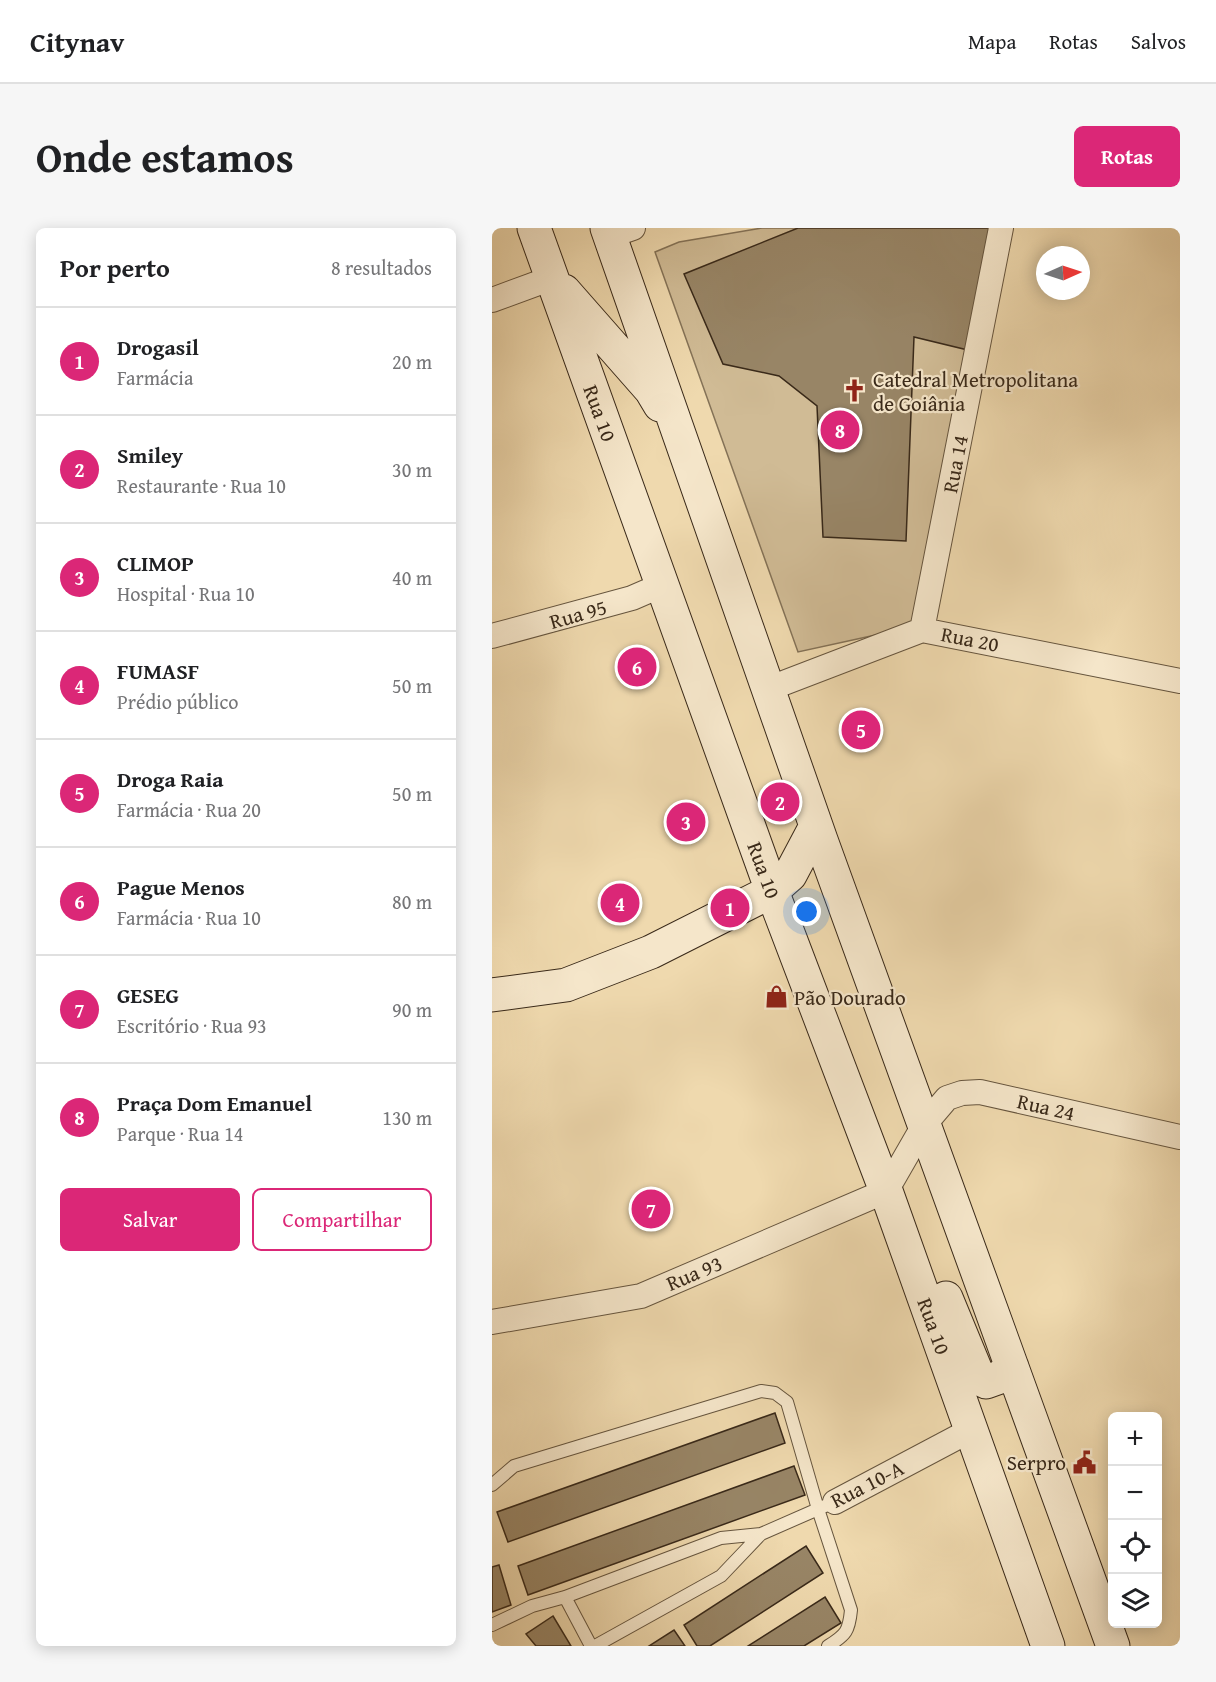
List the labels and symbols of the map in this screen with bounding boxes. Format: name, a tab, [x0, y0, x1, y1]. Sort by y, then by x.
north arrow	[1036, 246, 1090, 300]
place label: Catedral Metropolitana de Goiânia	[873, 364, 1078, 419]
church icon: Catedral Metropolitana de Goiânia	[842, 378, 868, 404]
street label: Rua 10	[575, 380, 625, 446]
pin: 8	[820, 408, 860, 452]
street label: Rua 14	[934, 432, 976, 496]
street label: Rua 95	[546, 591, 610, 637]
street label: Rua 20	[938, 618, 1002, 660]
pin: 6	[618, 644, 656, 690]
pin: 5	[842, 708, 880, 752]
pin: 2	[760, 780, 800, 824]
pin: 3	[666, 800, 706, 844]
street label: Rua 10	[739, 837, 789, 903]
pin: 4	[600, 880, 640, 926]
pin: 1	[710, 886, 750, 930]
your location	[792, 897, 821, 926]
place label: Pão Dourado	[794, 982, 906, 1013]
shop icon: Pão Dourado	[763, 984, 789, 1010]
street label: Rua 24	[1014, 1085, 1078, 1129]
pin: 7	[632, 1186, 670, 1232]
street label: Rua 93	[661, 1247, 727, 1299]
street label: Rua 10	[909, 1293, 959, 1359]
place label: Serpro	[1007, 1447, 1066, 1478]
public building icon: Serpro	[1071, 1449, 1097, 1475]
street label: Rua 10-A	[825, 1452, 909, 1516]

